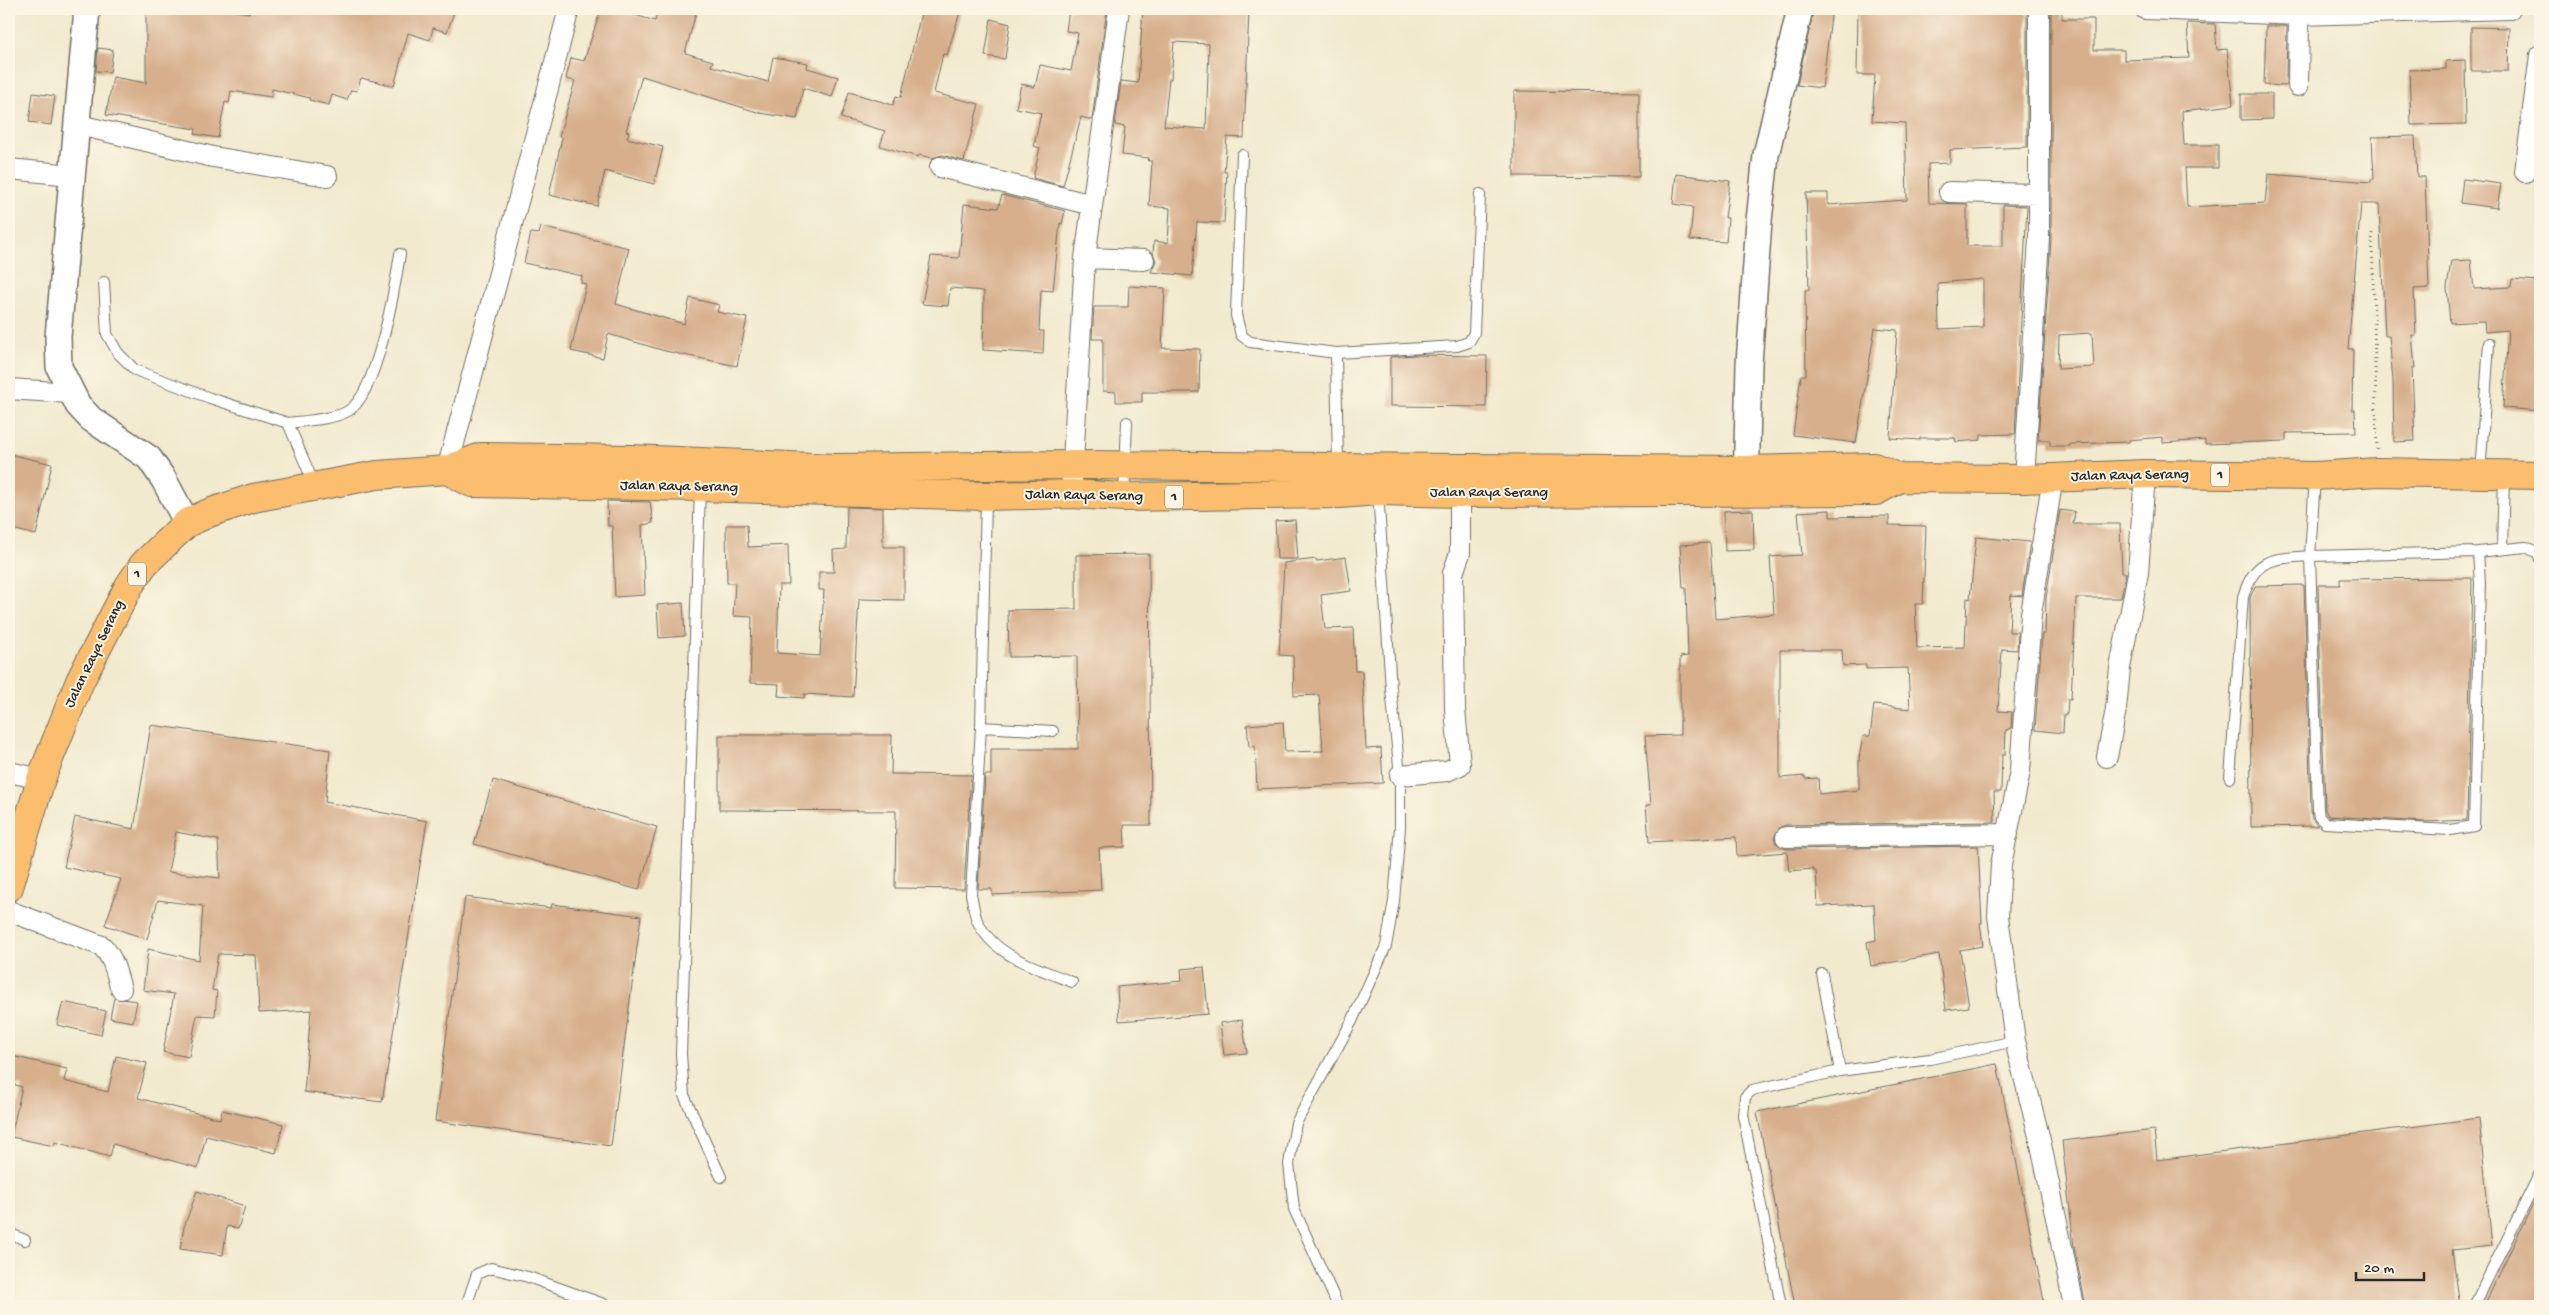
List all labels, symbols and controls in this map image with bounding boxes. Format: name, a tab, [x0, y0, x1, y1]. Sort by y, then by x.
road number: 1	[2211, 464, 2229, 486]
street label: Jalan Raya Serang	[2071, 466, 2189, 486]
street label: Jalan Raya Serang	[620, 477, 738, 497]
street label: Jalan Raya Serang	[1430, 484, 1548, 502]
street label: Jalan Raya Serang	[1025, 486, 1143, 506]
road number: 1	[1165, 486, 1183, 508]
road number: 1	[128, 562, 146, 586]
street label: Jalan Raya Serang	[61, 597, 129, 711]
scale bar	[2356, 1250, 2424, 1282]
text: 20 m	[2364, 1260, 2394, 1278]

